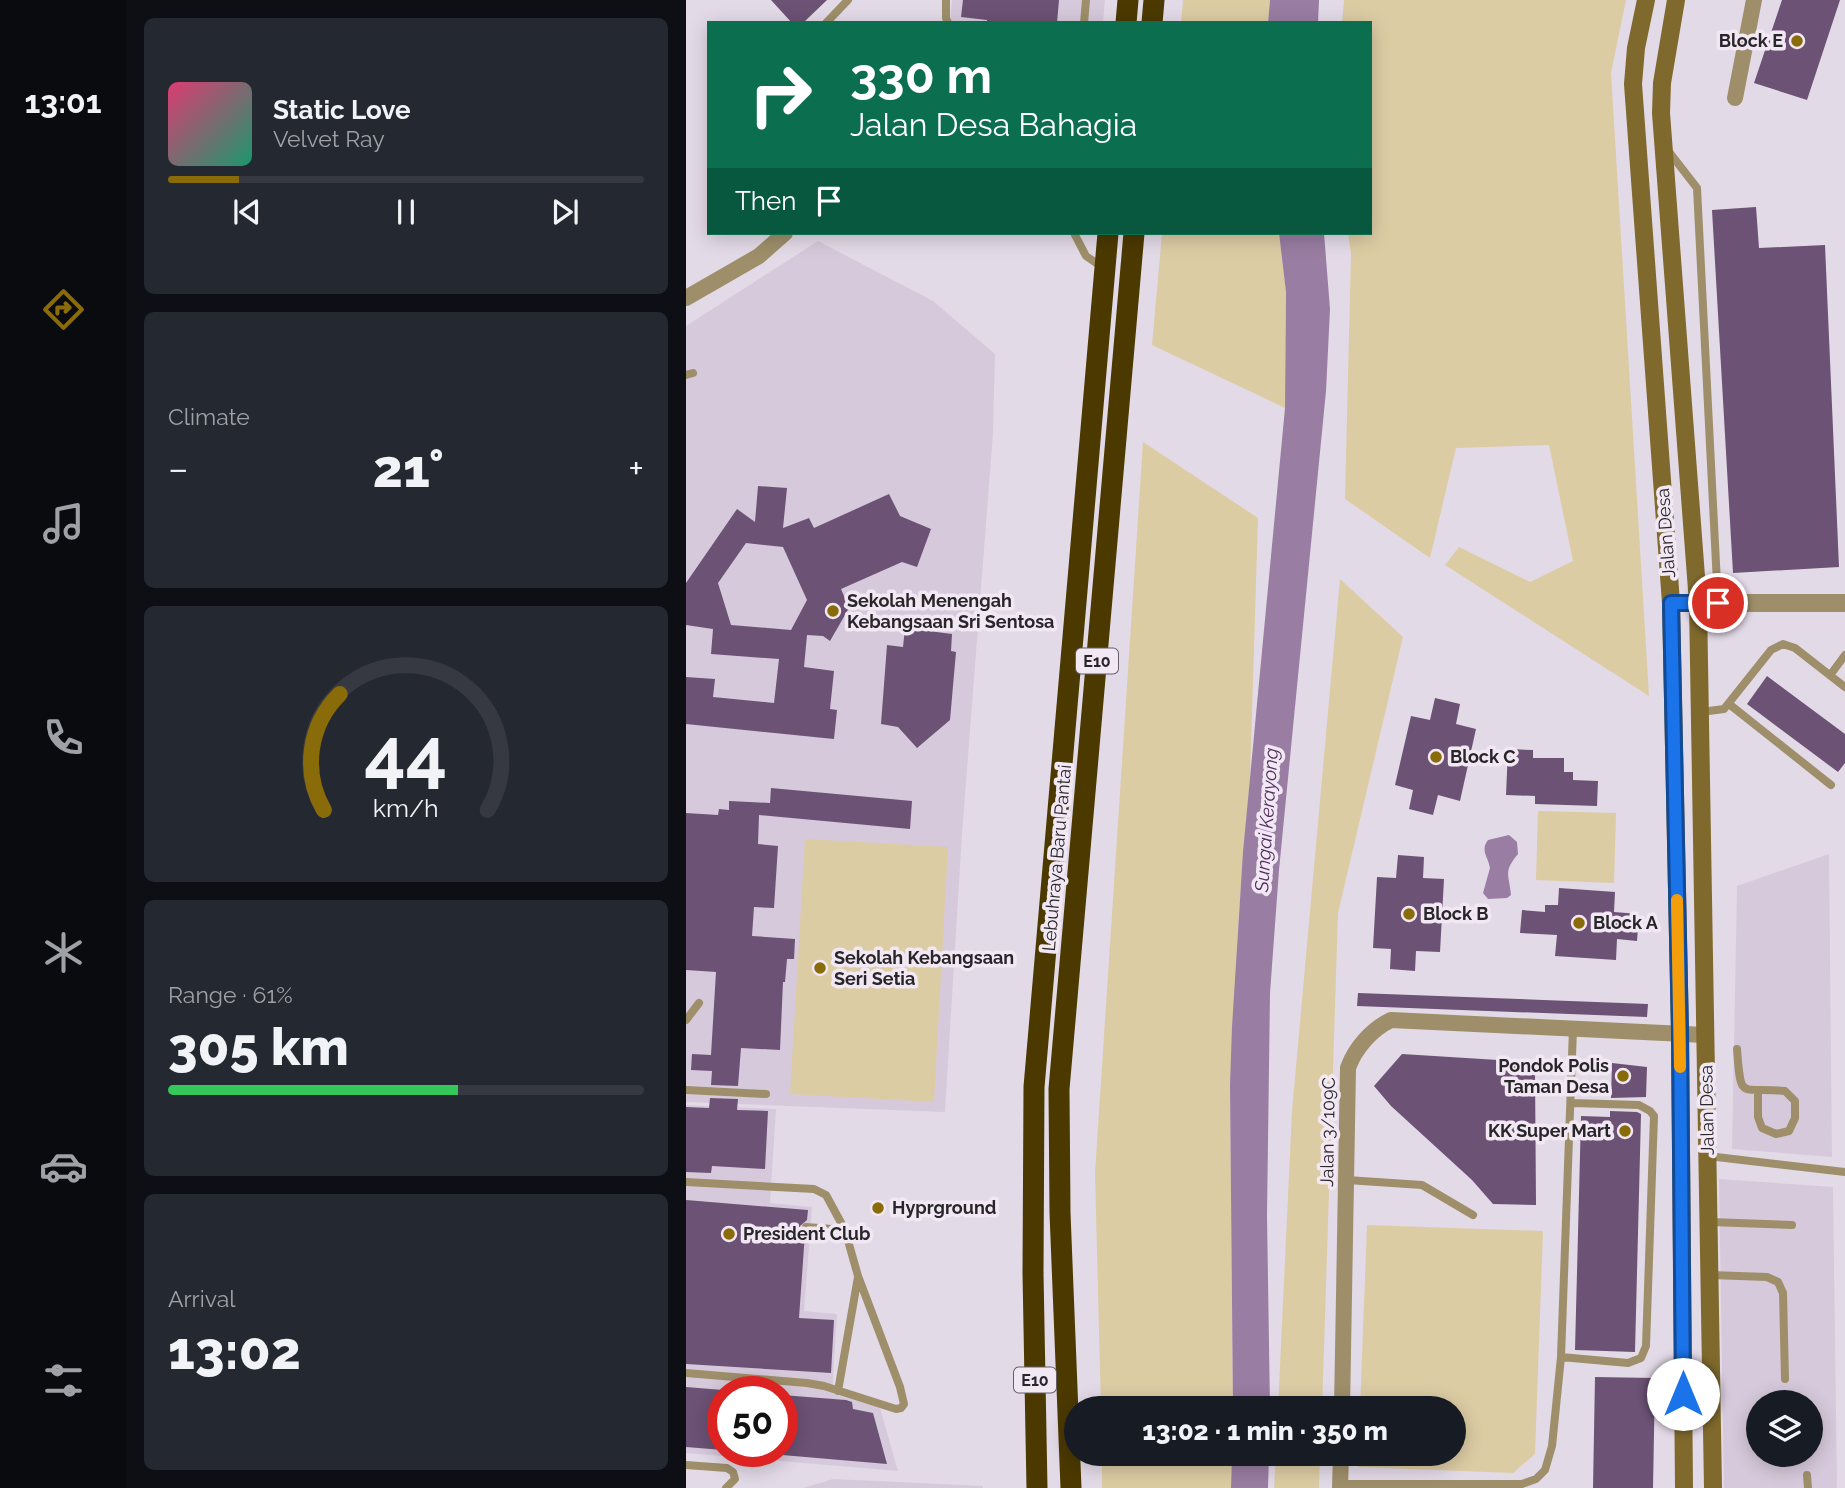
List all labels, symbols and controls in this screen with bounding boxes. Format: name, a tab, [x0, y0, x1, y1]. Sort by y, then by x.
place label: Block E	[1719, 30, 1783, 51]
marker: Block E	[1789, 33, 1805, 49]
text: 330 m	[850, 47, 992, 104]
icon: right	[735, 49, 826, 140]
text: 13:01	[24, 83, 102, 120]
text: Static Love	[273, 95, 411, 125]
text: Jalan Desa Bahagia	[850, 106, 1137, 143]
text: Velvet Ray	[273, 125, 385, 152]
icon: arrive	[810, 182, 848, 220]
text: Then	[735, 186, 796, 216]
icon: previous	[228, 193, 266, 231]
icon: pause	[387, 193, 425, 231]
icon: next	[546, 193, 584, 231]
icon: directions	[39, 285, 88, 334]
text: Climate	[168, 403, 250, 430]
text: 21°	[373, 438, 444, 499]
text: −	[168, 446, 188, 491]
text: +	[628, 446, 644, 491]
street label: Jalan Desa	[1652, 487, 1679, 579]
icon: music	[39, 499, 88, 548]
pin	[1688, 573, 1748, 633]
icon: arrive	[1699, 584, 1737, 622]
place label: Sekolah Menengah Kebangsaan Sri Sentosa	[847, 590, 1054, 632]
marker: Sekolah Menengah Kebangsaan Sri Sentosa	[825, 603, 841, 619]
road number: E10	[1076, 648, 1118, 674]
text: 44	[364, 712, 448, 797]
icon: phone	[39, 713, 88, 762]
place label: Block C	[1450, 746, 1516, 767]
water label: Sungai Kerayong	[1250, 747, 1282, 894]
marker: Block C	[1428, 749, 1444, 765]
street label: Lebuhraya Baru Pantai	[1038, 764, 1075, 952]
text: km/h	[373, 793, 439, 823]
place label: Block B	[1423, 903, 1489, 924]
marker: Block B	[1401, 906, 1417, 922]
place label: Block A	[1593, 912, 1659, 933]
marker: Block A	[1571, 915, 1587, 931]
icon: climate	[39, 928, 88, 977]
place label: Sekolah Kebangsaan Seri Setia	[834, 947, 1014, 989]
marker: Sekolah Kebangsaan Seri Setia	[812, 960, 828, 976]
text: Range · 61%	[168, 981, 293, 1008]
text: 305 km	[168, 1016, 349, 1077]
place label: Pondok Polis Taman Desa	[1498, 1055, 1609, 1097]
street label: Jalan Desa	[1695, 1065, 1718, 1155]
marker: Pondok Polis Taman Desa	[1615, 1068, 1631, 1084]
street label: Jalan 3/109C	[1316, 1077, 1339, 1187]
place label: KK Super Mart	[1488, 1120, 1611, 1141]
marker: KK Super Mart	[1617, 1123, 1633, 1139]
icon: car	[39, 1142, 88, 1191]
place label: Hyprground	[892, 1197, 996, 1218]
marker: Hyprground	[870, 1200, 886, 1216]
place label: President Club	[743, 1223, 870, 1244]
marker: President Club	[721, 1226, 737, 1242]
text: Arrival	[168, 1285, 235, 1312]
text: 13:02	[168, 1320, 301, 1381]
icon: filters	[39, 1356, 88, 1405]
position arrow	[1646, 1357, 1720, 1431]
road number: E10	[1014, 1368, 1056, 1392]
speed limit sign: 50	[707, 1376, 798, 1467]
map controls	[1746, 1390, 1823, 1467]
button: layers	[1746, 1390, 1823, 1467]
text: 13:02 · 1 min · 350 m	[1142, 1416, 1388, 1446]

